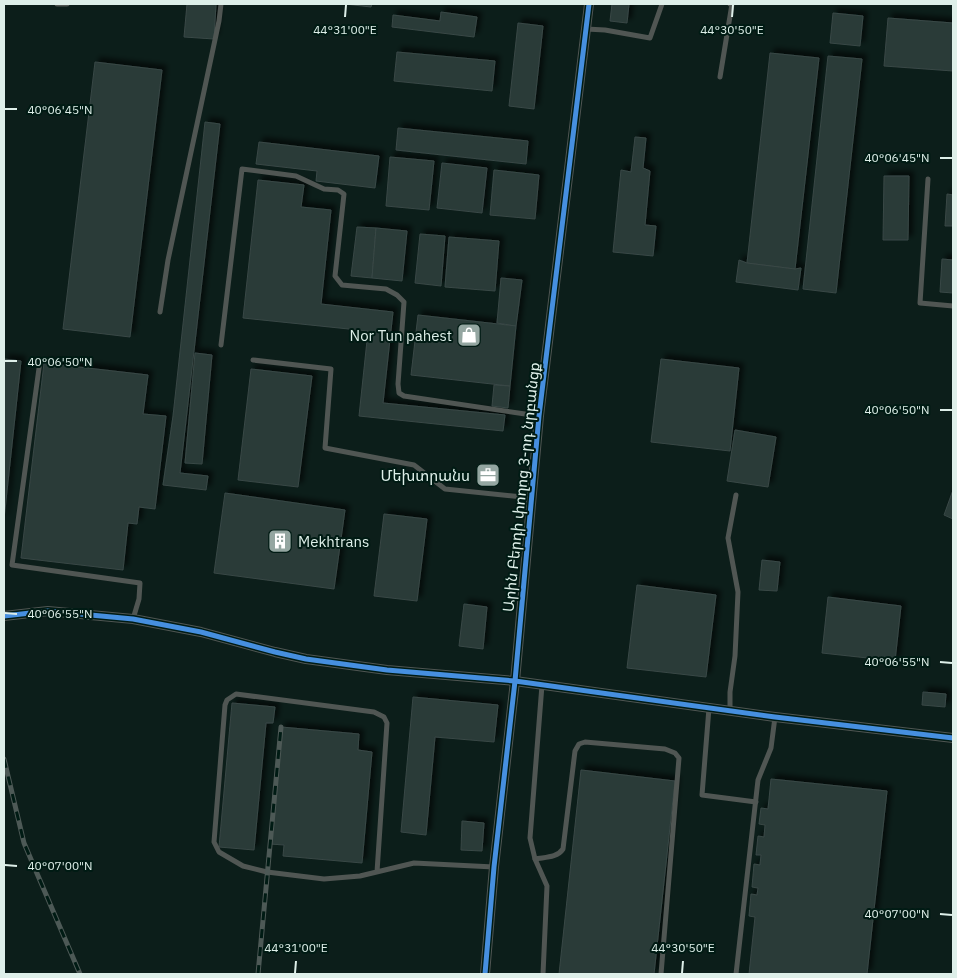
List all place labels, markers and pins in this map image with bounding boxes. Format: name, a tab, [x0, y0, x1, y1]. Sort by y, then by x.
shop icon: Nor Tun pahest	[456, 322, 482, 348]
place label: Nor Tun pahest	[350, 326, 452, 345]
office icon: Մեխտրանս	[475, 462, 501, 488]
place label: Մեխտրանս	[381, 466, 470, 485]
building icon: Mekhtrans	[267, 528, 293, 554]
place label: Mekhtrans	[298, 532, 369, 551]

